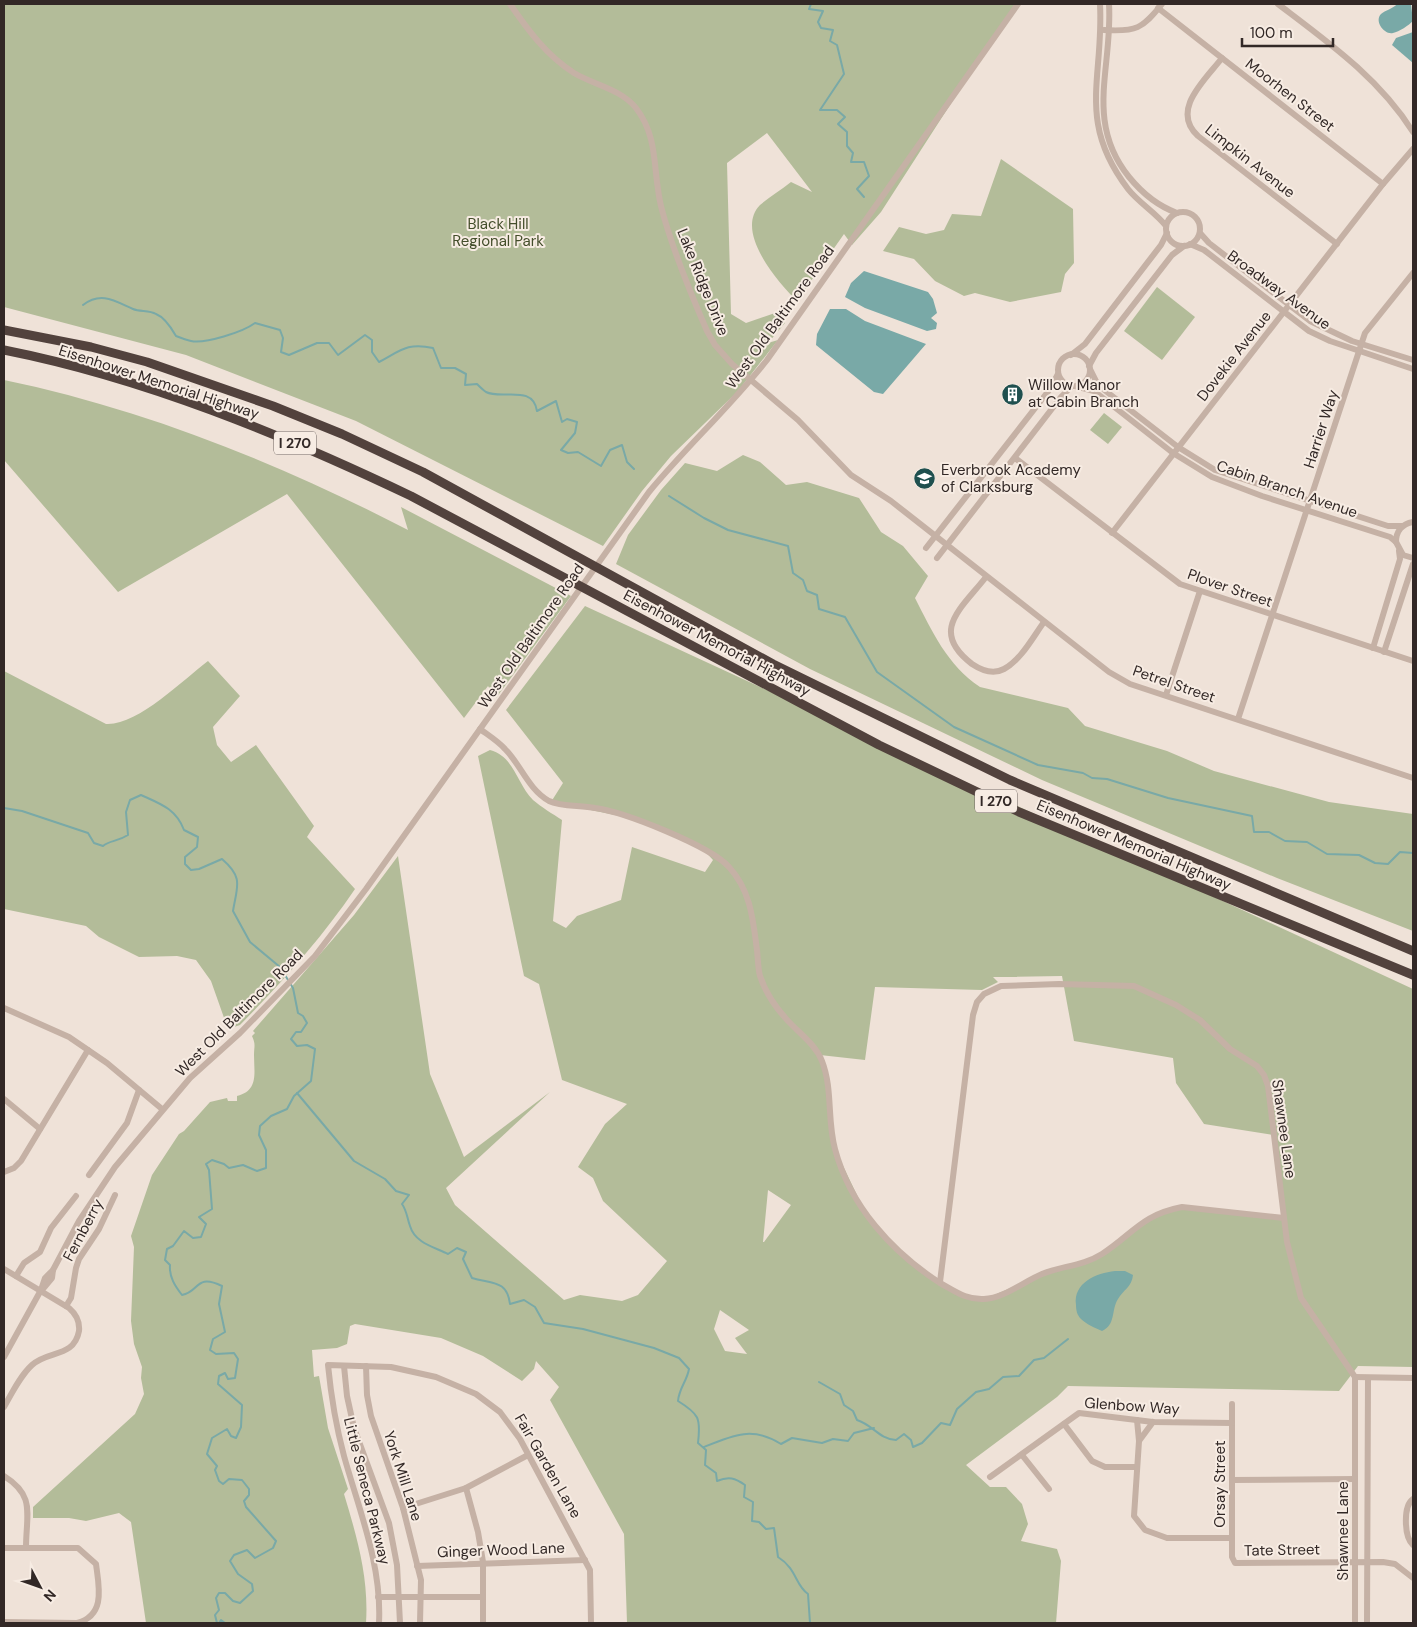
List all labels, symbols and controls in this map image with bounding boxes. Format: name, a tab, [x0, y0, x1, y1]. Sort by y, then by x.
scale bar	[1242, 15, 1333, 47]
text: 100 m	[1250, 23, 1293, 43]
street label: Moorhen Street	[1241, 54, 1339, 136]
street label: Limpkin Avenue	[1201, 120, 1299, 202]
park label: Black Hill Regional Park	[452, 214, 544, 251]
street label: Lake Ridge Drive	[672, 226, 734, 338]
street label: West Old Baltimore Road	[721, 241, 839, 393]
street label: Broadway Avenue	[1223, 246, 1335, 334]
street label: Dovekie Avenue	[1192, 307, 1276, 405]
street label: Eisenhower Memorial Highway	[56, 340, 262, 424]
place label: Willow Manor at Cabin Branch	[1028, 375, 1139, 412]
building icon: Willow Manor at Cabin Branch	[1000, 382, 1024, 406]
street label: Harrier Way	[1299, 387, 1343, 471]
road number: I 270	[274, 432, 316, 454]
street label: Cabin Branch Avenue	[1214, 455, 1360, 523]
place label: Everbrook Academy of Clarksburg	[941, 460, 1081, 497]
school or university icon: Everbrook Academy of Clarksburg	[913, 467, 937, 491]
street label: West Old Baltimore Road	[473, 560, 589, 712]
street label: Plover Street	[1185, 564, 1275, 612]
street label: Eisenhower Memorial Highway	[620, 585, 815, 701]
street label: Petrel Street	[1130, 661, 1218, 707]
road number: I 270	[975, 789, 1017, 812]
street label: Eisenhower Memorial Highway	[1034, 795, 1235, 895]
street label: West Old Baltimore Road	[171, 945, 307, 1081]
street label: Shawnee Lane	[1267, 1078, 1301, 1180]
street label: Fernberry	[58, 1195, 108, 1265]
street label: Glenbow Way	[1084, 1393, 1181, 1419]
street label: Fair Garden Lane	[510, 1410, 586, 1522]
street label: Little Seneca Parkway	[339, 1415, 395, 1567]
street label: York Mill Lane	[379, 1428, 427, 1524]
street label: Orsay Street	[1210, 1440, 1230, 1528]
street label: Shawnee Lane	[1333, 1481, 1353, 1581]
street label: Ginger Wood Lane	[437, 1538, 565, 1562]
street label: Tate Street	[1244, 1539, 1320, 1561]
north arrow	[15, 1562, 65, 1612]
text: N	[40, 1586, 60, 1605]

